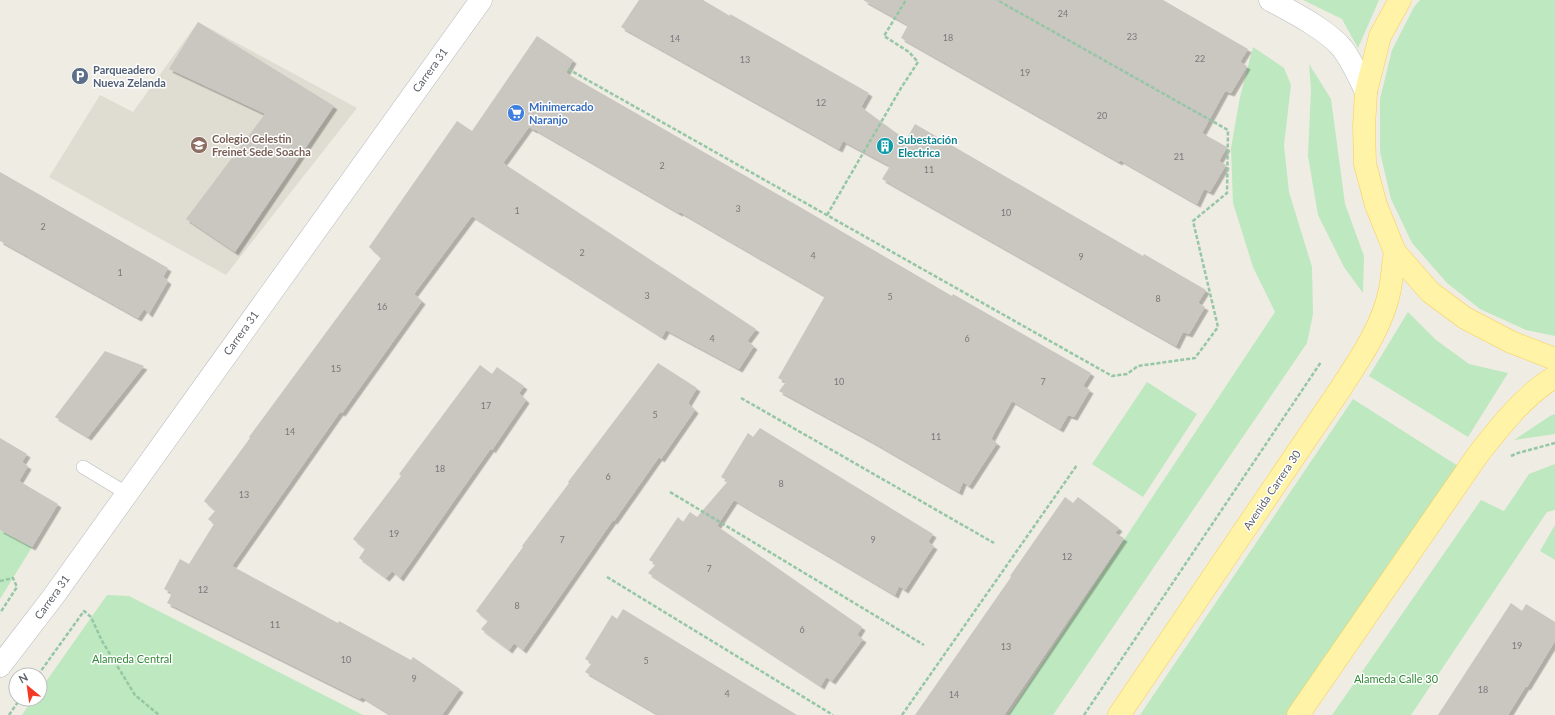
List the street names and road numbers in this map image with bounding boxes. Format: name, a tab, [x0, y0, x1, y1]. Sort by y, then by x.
street label: Carrera 31	[409, 45, 450, 94]
street label: Carrera 31	[220, 308, 261, 357]
street label: Avenida Carrera 30	[1240, 447, 1303, 532]
street label: Carrera 31	[31, 572, 72, 621]

